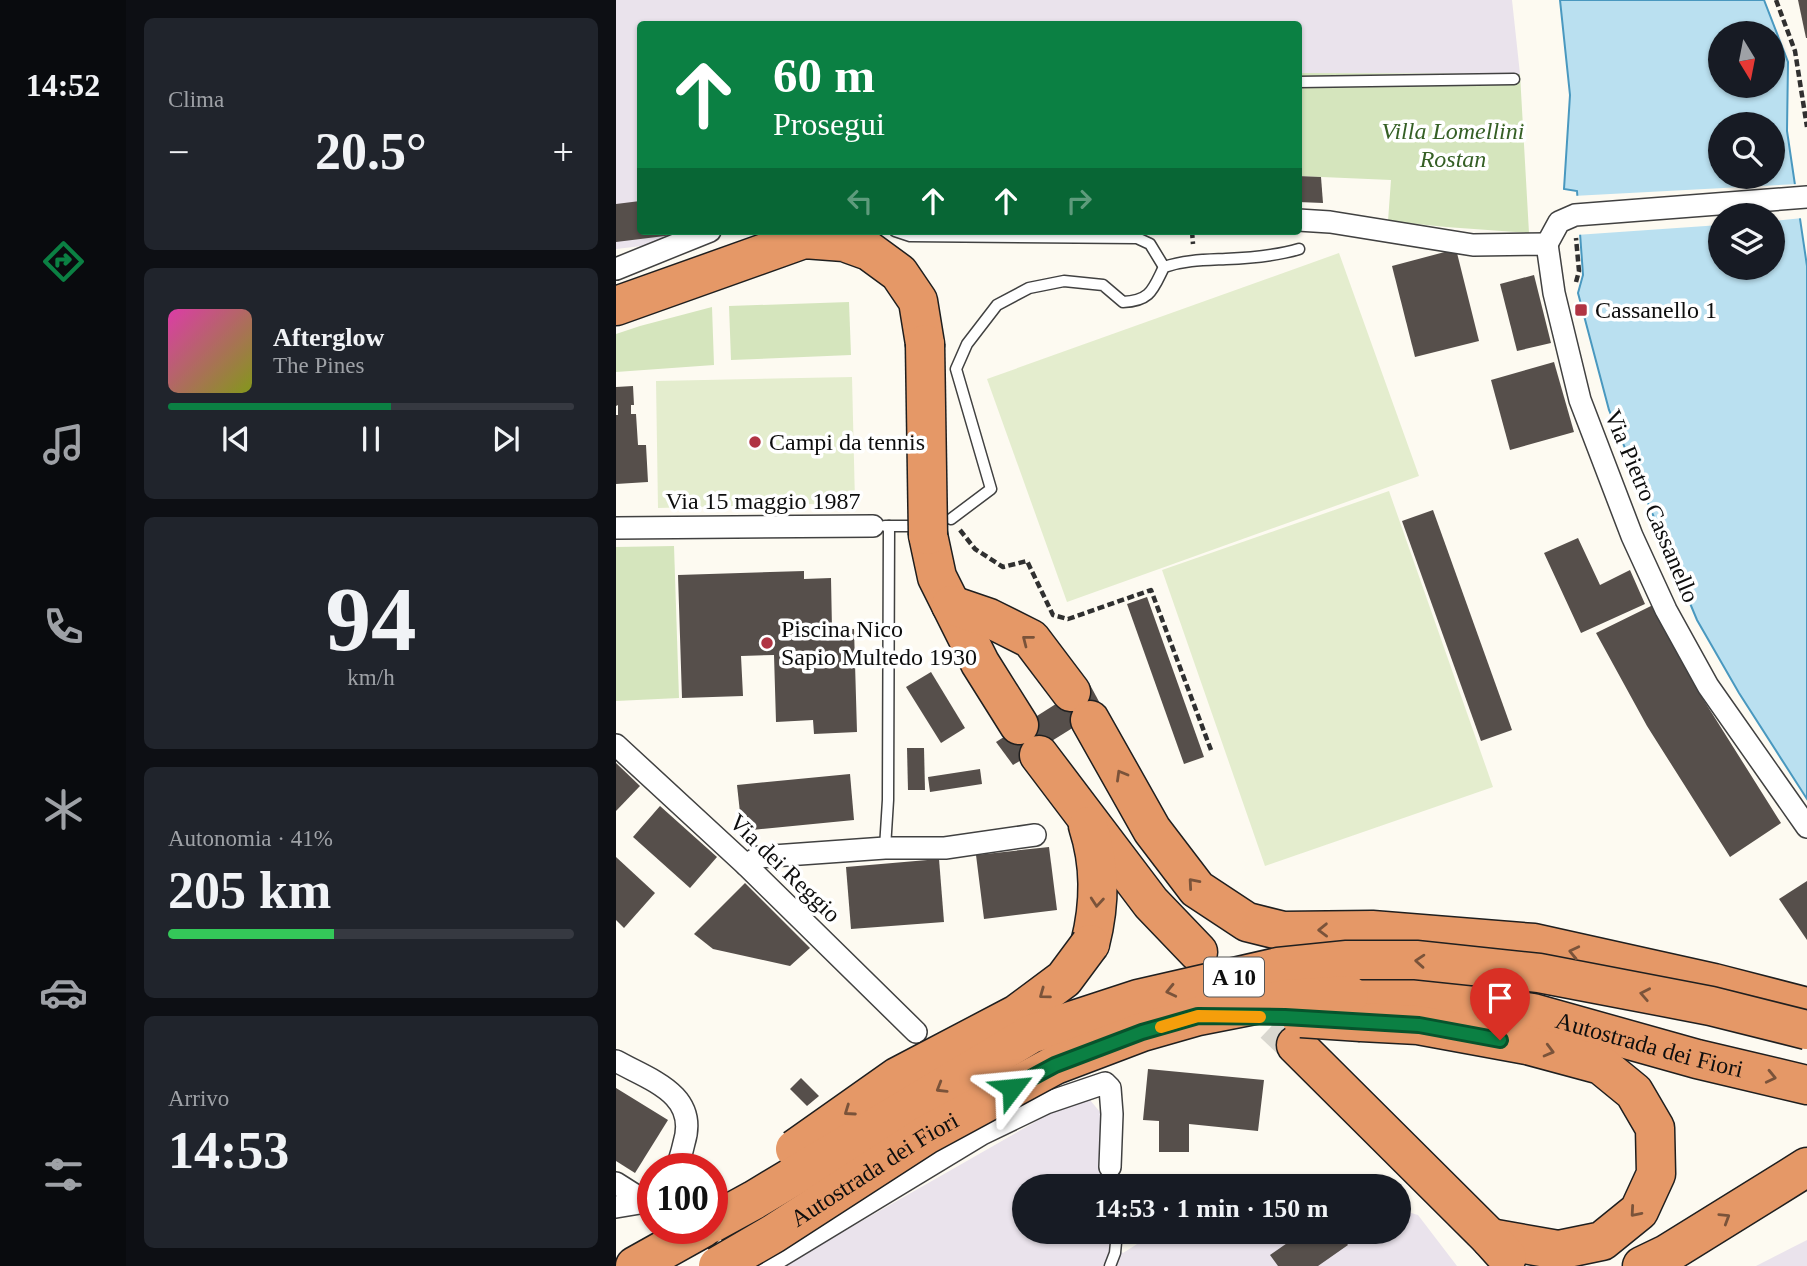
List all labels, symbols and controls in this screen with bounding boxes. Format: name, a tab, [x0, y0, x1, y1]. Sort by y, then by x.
north arrow	[1708, 21, 1785, 98]
map controls	[1708, 21, 1785, 280]
text: 60 m	[773, 48, 875, 103]
icon: ahead	[658, 49, 749, 140]
text: 14:52	[26, 67, 100, 103]
text: Clima	[168, 87, 224, 112]
text: Prosegui	[773, 106, 885, 142]
button: search	[1708, 112, 1785, 189]
park label: Villa Lomellini Rostan	[1382, 118, 1524, 172]
text: 20.5°	[315, 123, 427, 180]
text: −	[168, 131, 189, 173]
text: +	[553, 131, 574, 173]
icon: left	[841, 182, 879, 220]
icon: ahead	[914, 182, 952, 220]
icon: ahead	[987, 182, 1025, 220]
icon: right	[1060, 182, 1098, 220]
button: layers	[1708, 203, 1785, 280]
icon: directions	[39, 237, 88, 286]
place label: Cassanello 1	[1595, 297, 1717, 323]
marker: Cassanello 1	[1573, 302, 1589, 318]
text: Afterglow	[273, 323, 384, 352]
text: The Pines	[273, 353, 364, 378]
street label: Via Pietro Cassanello	[1600, 406, 1704, 606]
icon: music	[39, 420, 88, 469]
icon: previous	[217, 420, 255, 458]
icon: pause	[352, 420, 390, 458]
icon: next	[487, 420, 525, 458]
place label: Campi da tennis	[769, 429, 925, 455]
marker: Campi da tennis	[747, 434, 763, 450]
street label: Via 15 maggio 1987	[665, 488, 861, 514]
text: 94	[326, 569, 417, 670]
icon: phone	[39, 602, 88, 651]
place label: Piscina Nico Sapio Multedo 1930	[781, 616, 977, 670]
marker: Piscina Nico Sapio Multedo 1930	[759, 635, 775, 651]
one-way arrow	[1023, 636, 1035, 649]
text: km/h	[347, 665, 395, 690]
one-way arrow	[1116, 769, 1129, 782]
icon: climate	[39, 785, 88, 834]
street label: Via dei Reggio	[724, 809, 846, 927]
text: Autonomia · 41%	[168, 826, 333, 851]
text: 205 km	[168, 862, 331, 919]
one-way arrow	[1189, 878, 1201, 891]
one-way arrow	[1090, 896, 1105, 907]
one-way arrow	[1318, 922, 1328, 938]
one-way arrow	[1568, 945, 1580, 960]
one-way arrow	[1414, 954, 1425, 969]
road number: A 10	[1204, 958, 1264, 996]
icon: car	[39, 968, 88, 1017]
pin	[1470, 968, 1530, 1040]
icon: arrive	[1481, 979, 1519, 1017]
one-way arrow	[1165, 983, 1177, 997]
one-way arrow	[1039, 986, 1052, 998]
one-way arrow	[1639, 987, 1651, 1002]
street label: Autostrada dei Fiori	[1553, 1007, 1746, 1083]
one-way arrow	[1543, 1043, 1555, 1057]
position arrow	[975, 1051, 1049, 1125]
one-way arrow	[1765, 1068, 1777, 1083]
one-way arrow	[935, 1080, 948, 1093]
text: Arrivo	[168, 1086, 229, 1111]
one-way arrow	[844, 1103, 857, 1115]
street label: Autostrada dei Fiori	[786, 1107, 963, 1232]
text: 14:53	[168, 1122, 289, 1179]
icon: filters	[39, 1150, 88, 1199]
speed limit sign: 100	[637, 1153, 728, 1244]
text: 14:53 · 1 min · 150 m	[1095, 1194, 1329, 1223]
one-way arrow	[1630, 1204, 1643, 1217]
one-way arrow	[1717, 1213, 1730, 1226]

